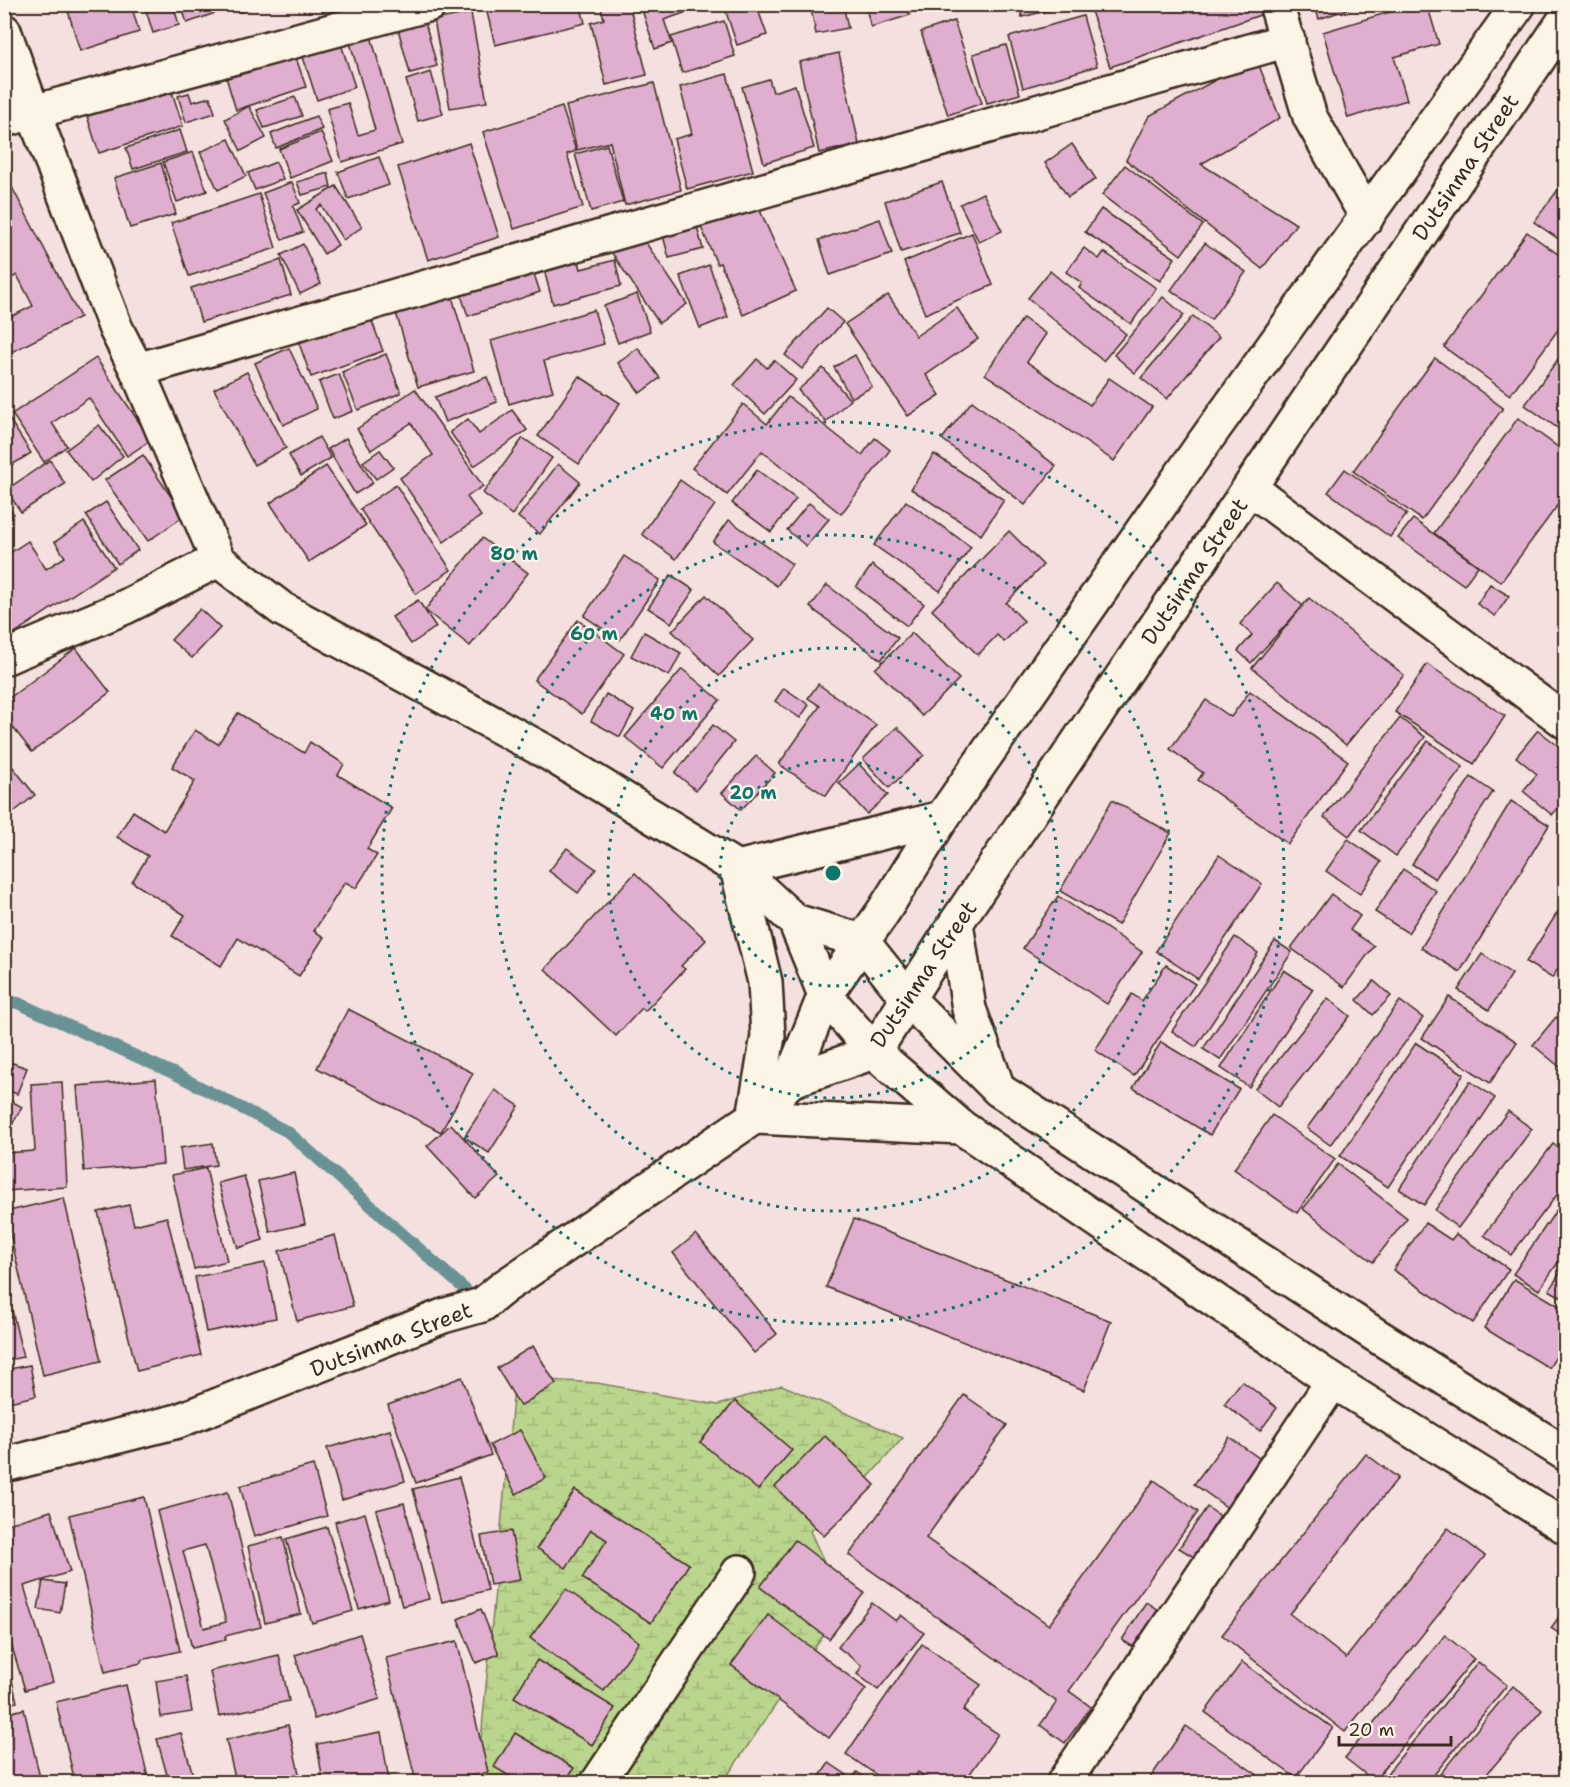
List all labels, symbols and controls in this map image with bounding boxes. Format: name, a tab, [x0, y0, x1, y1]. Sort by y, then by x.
street label: Dutsinma Street	[1406, 88, 1525, 246]
street label: Dutsinma Street	[1135, 492, 1254, 650]
text: 80 m	[490, 542, 538, 566]
text: 60 m	[570, 622, 618, 646]
text: 40 m	[650, 702, 698, 726]
text: 20 m	[729, 781, 777, 805]
centre of rings	[823, 863, 843, 883]
street label: Dutsinma Street	[864, 895, 983, 1053]
street label: Dutsinma Street	[306, 1295, 476, 1384]
scale bar	[1339, 1709, 1452, 1747]
text: 20 m	[1348, 1718, 1394, 1742]

